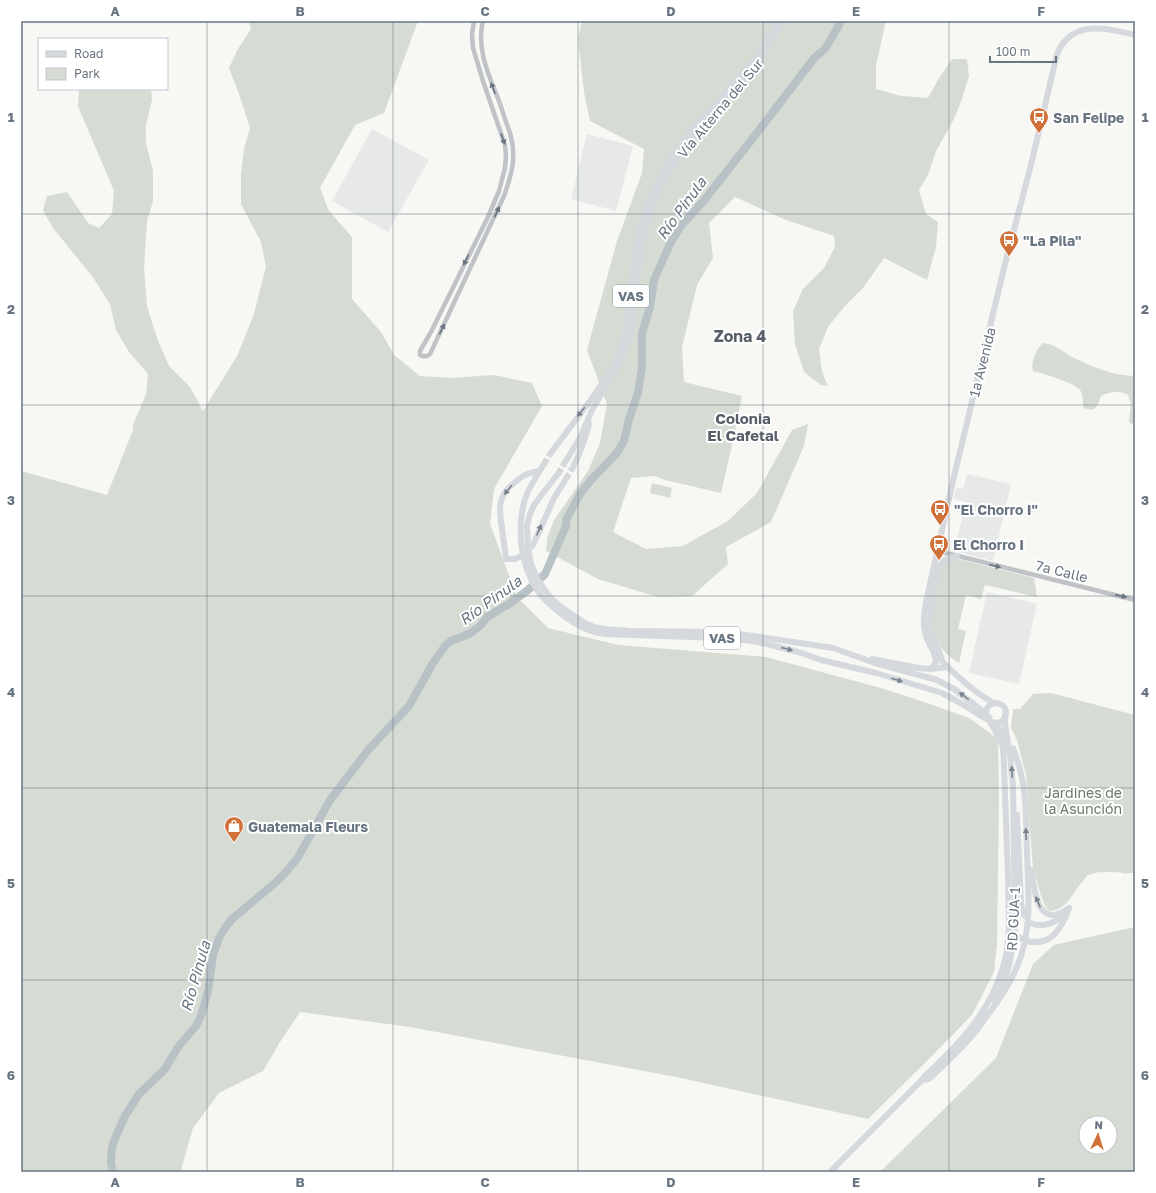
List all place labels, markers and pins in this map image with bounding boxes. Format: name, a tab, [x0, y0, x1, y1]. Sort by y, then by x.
bus stop icon: San Felipe	[1028, 106, 1050, 134]
place label: San Felipe	[1053, 109, 1124, 126]
bus stop icon: "La Pila"	[998, 229, 1020, 257]
place label: "La Pila"	[1023, 232, 1082, 249]
bus stop icon: "El Chorro I"	[929, 498, 951, 526]
place label: "El Chorro I"	[954, 501, 1038, 518]
bus stop icon: El Chorro I	[928, 533, 950, 561]
place label: El Chorro I	[953, 536, 1024, 553]
shop icon: Guatemala Fleurs	[223, 815, 245, 843]
place label: Guatemala Fleurs	[248, 818, 368, 835]

